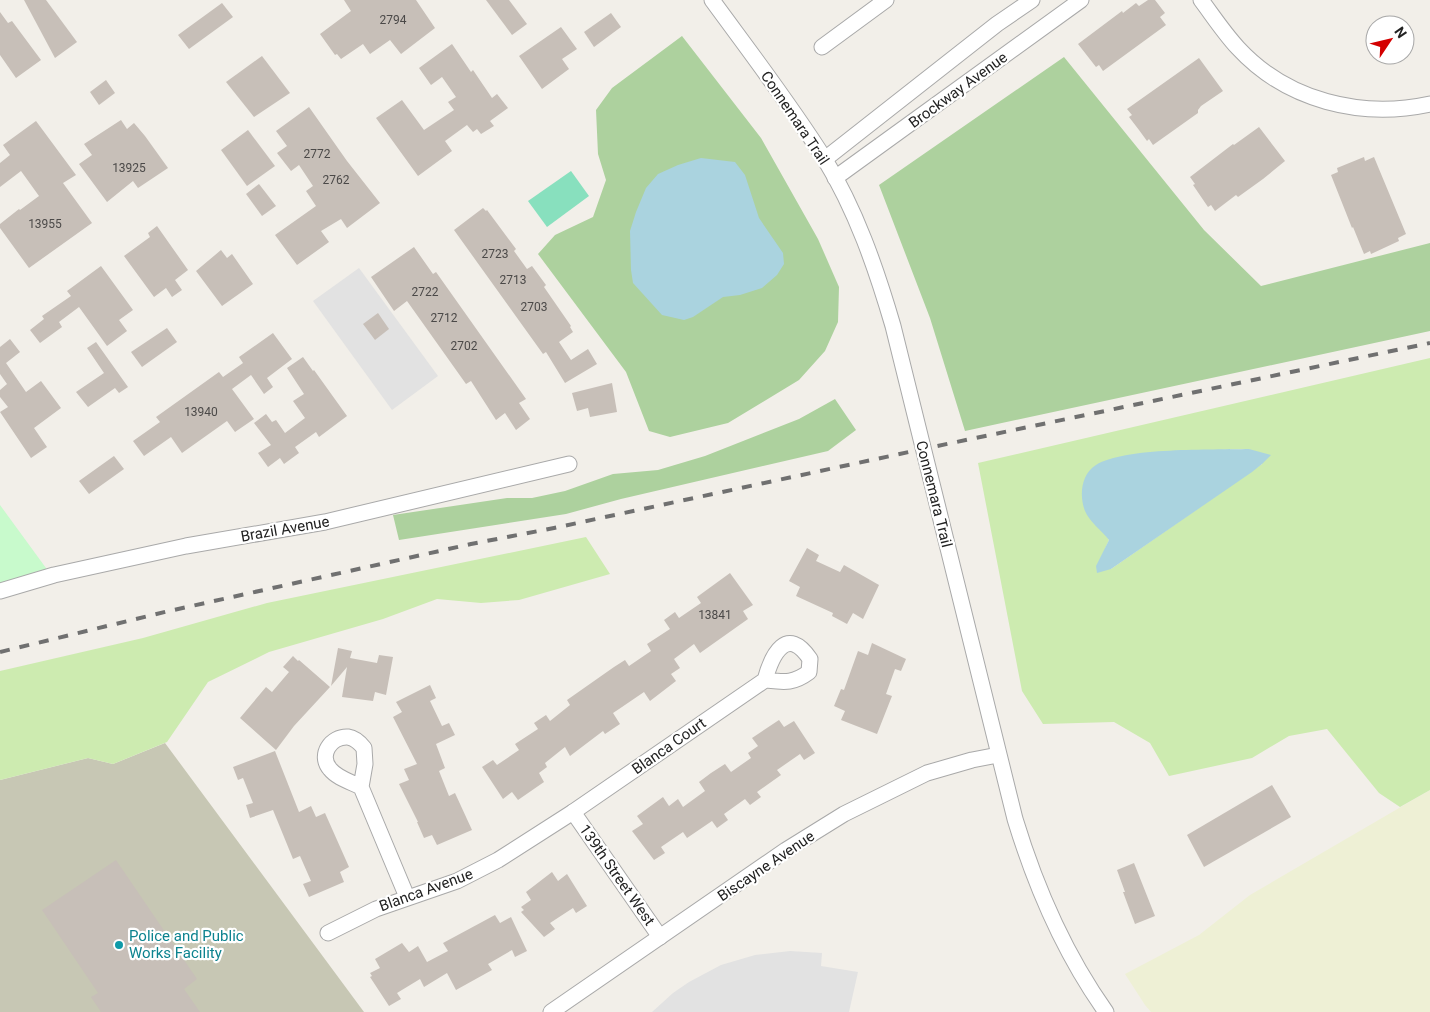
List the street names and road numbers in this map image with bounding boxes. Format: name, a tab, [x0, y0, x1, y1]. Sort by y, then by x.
street label: Brockway Avenue	[905, 48, 1011, 132]
street label: Connemara Trail	[757, 68, 833, 168]
street label: Connemara Trail	[912, 439, 956, 549]
street label: Brazil Avenue	[239, 512, 331, 546]
street label: Blanca Court	[629, 714, 710, 778]
street label: 139th Street West	[575, 821, 659, 929]
street label: Biscayne Avenue	[714, 827, 818, 905]
street label: Blanca Avenue	[377, 865, 475, 915]

